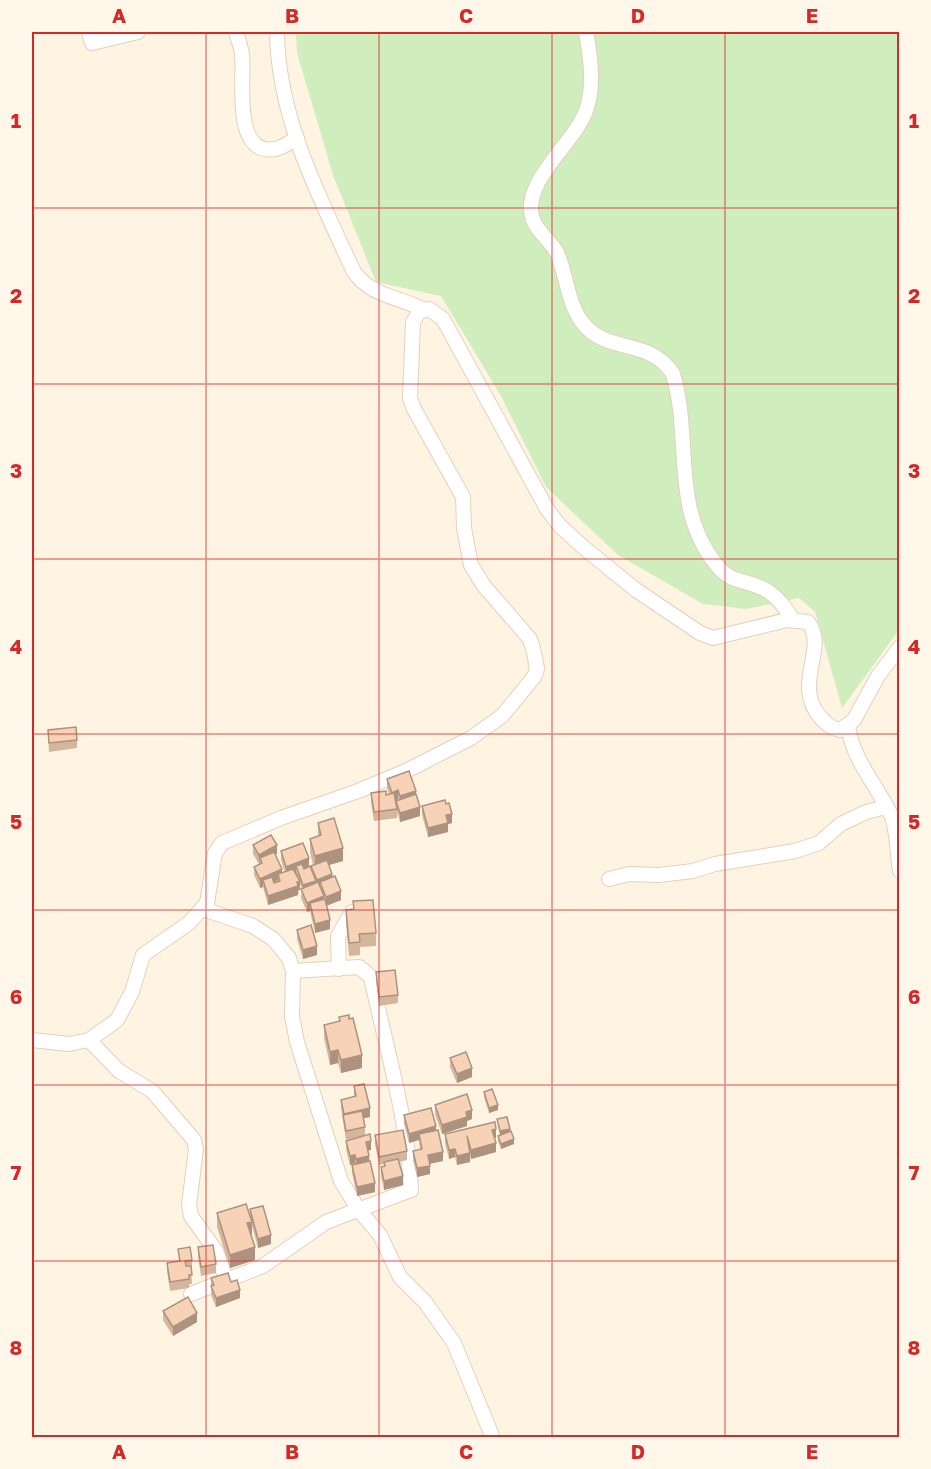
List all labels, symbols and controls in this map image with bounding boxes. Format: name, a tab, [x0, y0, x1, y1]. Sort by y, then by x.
text: A	[112, 3, 126, 27]
text: B	[285, 3, 299, 27]
text: C	[459, 3, 473, 27]
text: D	[631, 3, 645, 27]
text: E	[806, 3, 818, 27]
text: 1	[11, 108, 21, 132]
text: 1	[909, 108, 919, 132]
text: 2	[10, 283, 22, 307]
text: 2	[908, 283, 920, 307]
text: 3	[10, 458, 22, 482]
text: 3	[908, 458, 920, 482]
text: 4	[10, 634, 22, 658]
text: 4	[908, 634, 920, 658]
text: 5	[10, 809, 22, 833]
text: 5	[908, 809, 920, 833]
text: 6	[10, 984, 22, 1008]
text: 6	[908, 984, 920, 1008]
text: 7	[11, 1160, 22, 1184]
text: 7	[909, 1160, 920, 1184]
text: 8	[10, 1335, 22, 1359]
text: 8	[908, 1335, 920, 1359]
text: A	[112, 1439, 126, 1463]
text: B	[285, 1439, 299, 1463]
text: C	[459, 1439, 473, 1463]
text: D	[631, 1439, 645, 1463]
text: E	[806, 1439, 818, 1463]

